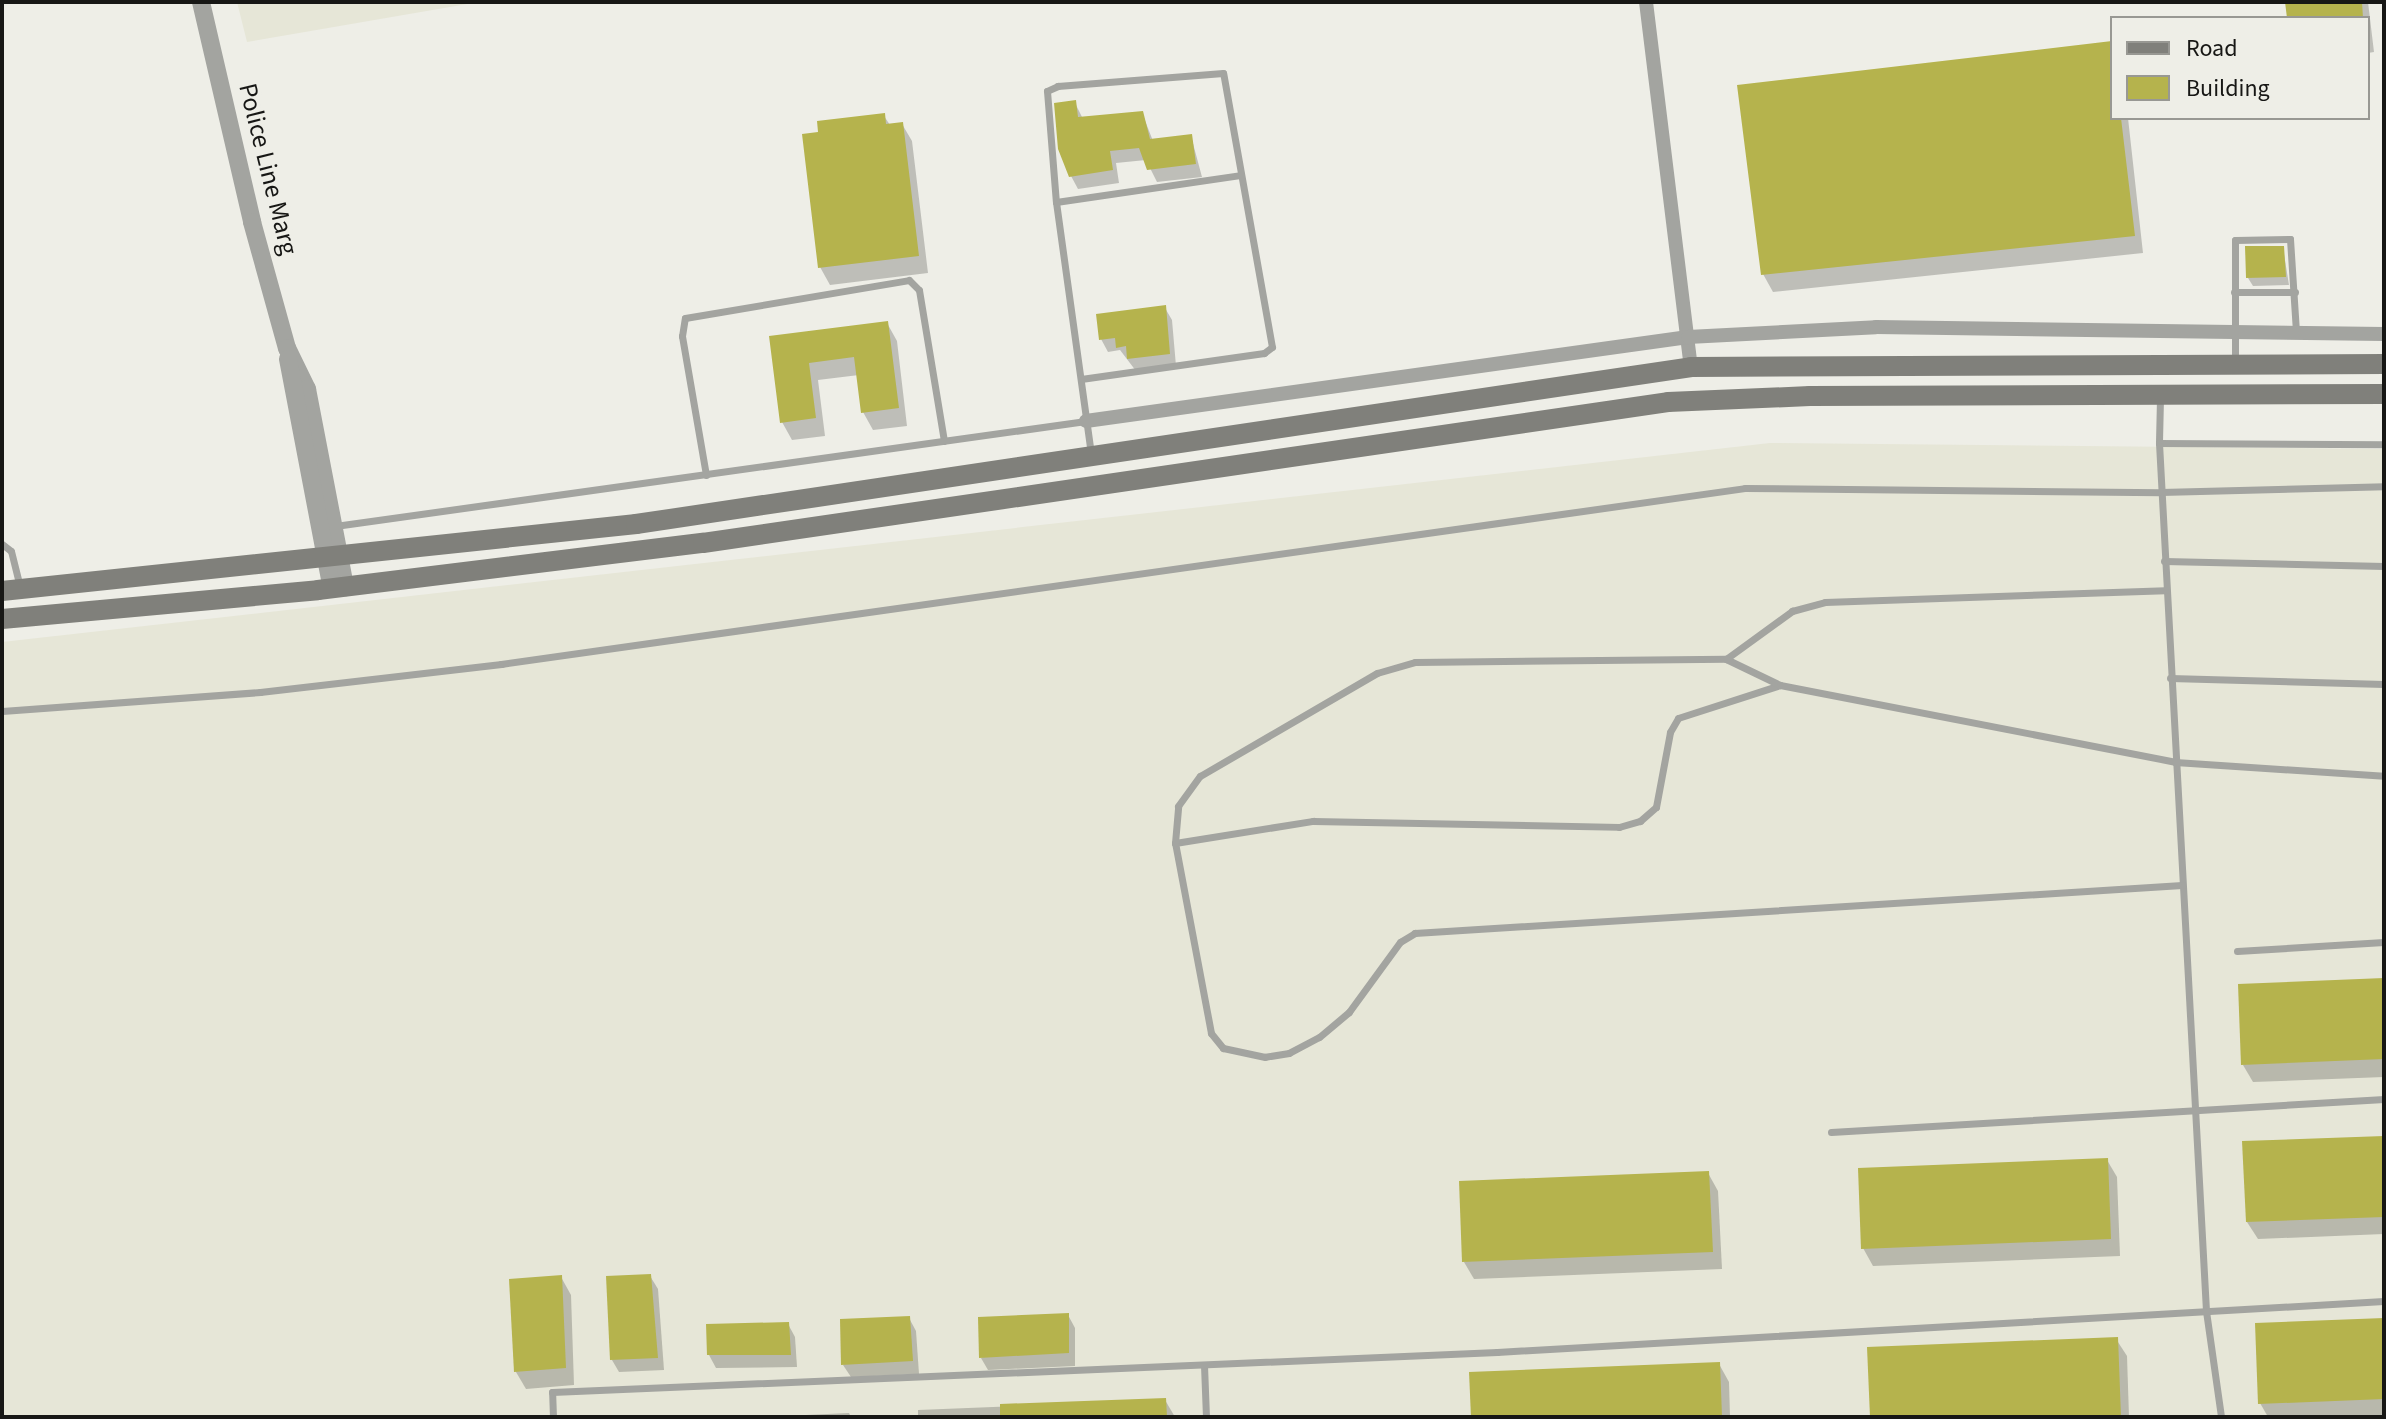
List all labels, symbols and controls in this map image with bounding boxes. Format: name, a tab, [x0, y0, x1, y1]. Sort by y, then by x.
legend	[2110, 16, 2370, 120]
text: Road	[2186, 31, 2238, 66]
text: Building	[2186, 71, 2270, 106]
street label: Police Line Marg	[232, 80, 304, 258]

